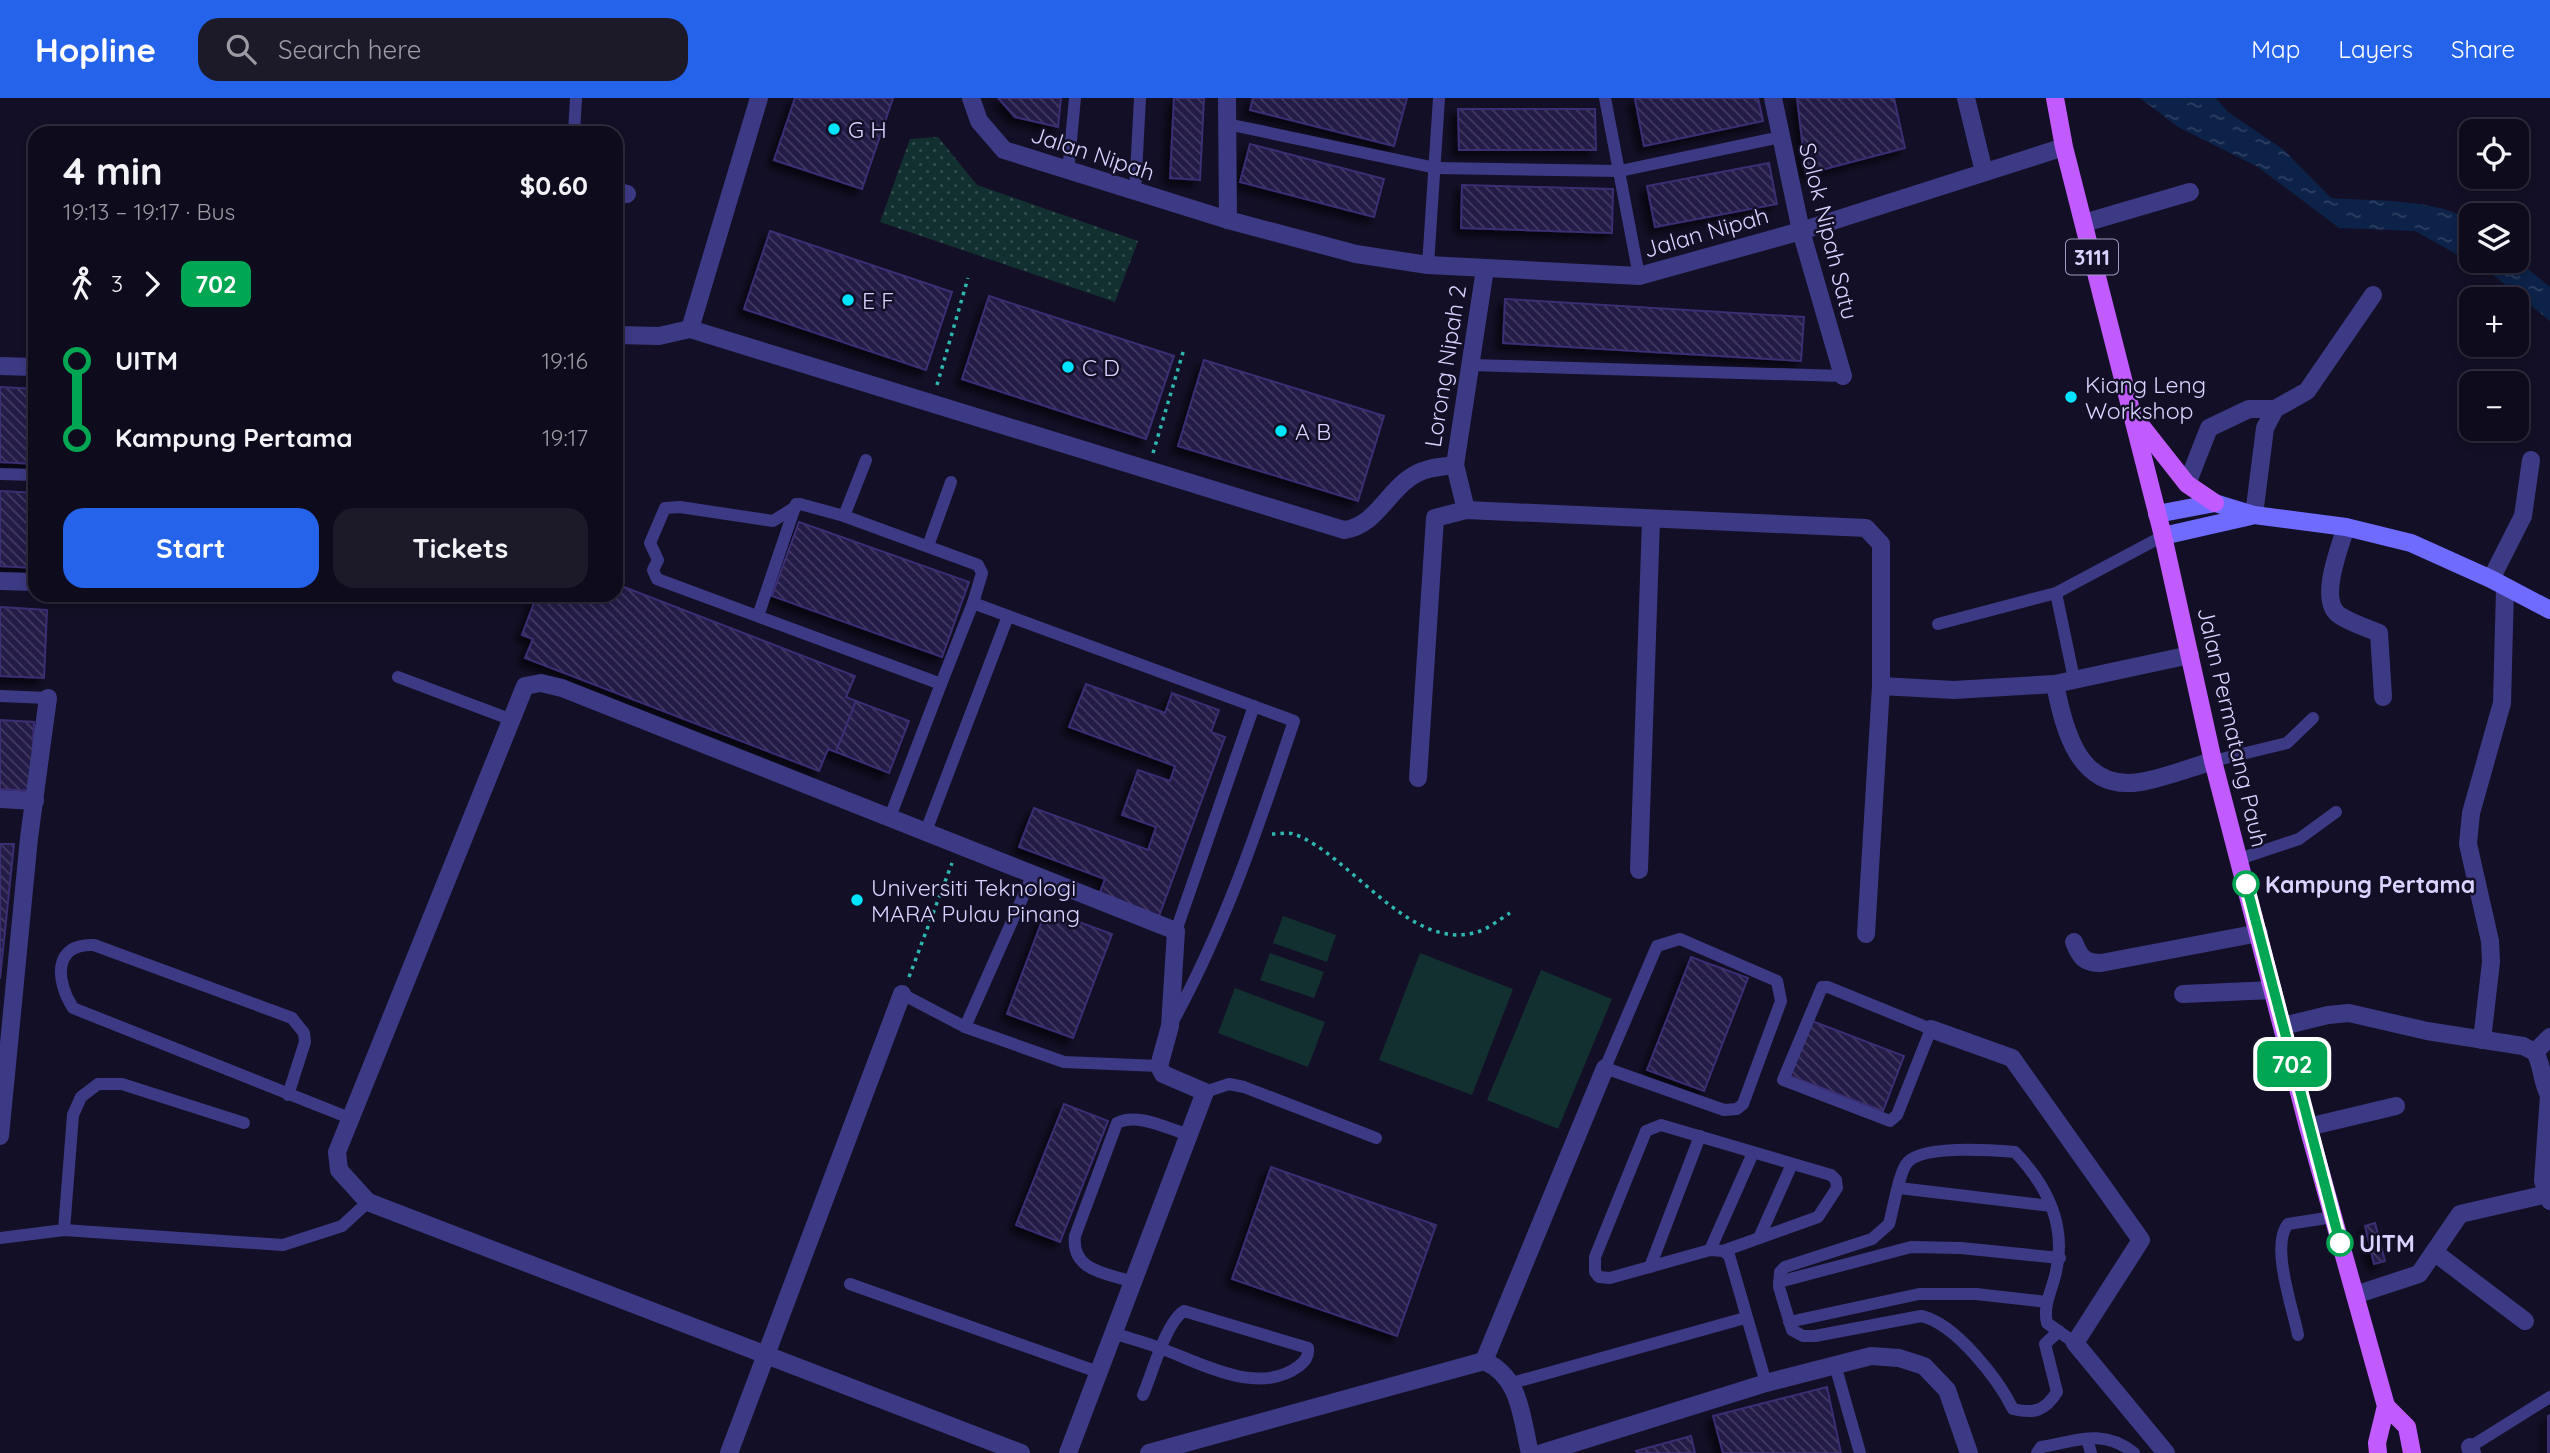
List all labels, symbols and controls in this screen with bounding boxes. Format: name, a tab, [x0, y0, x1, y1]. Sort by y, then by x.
search box	[198, 18, 688, 81]
text: Hopline	[35, 29, 156, 70]
icon: search	[222, 30, 260, 68]
text: Search here	[278, 33, 421, 66]
text: Map	[2251, 34, 2300, 64]
text: Layers	[2338, 34, 2413, 64]
text: Share	[2451, 34, 2515, 64]
place label: G H	[848, 115, 887, 144]
street label: Jalan Nipah	[1027, 119, 1159, 187]
map controls	[2459, 119, 2529, 441]
button: locate	[2459, 119, 2529, 189]
marker: G H	[826, 121, 842, 137]
street label: Solok Nipah Satu	[1793, 140, 1865, 322]
text: 4 min	[63, 147, 163, 195]
text: $0.60	[520, 169, 588, 202]
text: 19:13 – 19:17 · Bus	[63, 197, 235, 226]
street label: Jalan Nipah	[1640, 200, 1772, 264]
button: layers	[2459, 203, 2529, 273]
road number: 3111	[2066, 240, 2118, 274]
icon: walk	[63, 265, 101, 303]
icon: forward	[133, 265, 171, 303]
text: 3	[111, 269, 123, 298]
text: 702	[195, 269, 237, 299]
street label: Lorong Nipah 2	[1418, 283, 1472, 449]
place label: E F	[862, 286, 894, 315]
button: +	[2459, 287, 2529, 357]
marker: E F	[840, 292, 856, 308]
text: UITM	[115, 344, 178, 377]
text: 19:16	[541, 346, 588, 375]
place label: C D	[1082, 353, 1120, 382]
marker: C D	[1060, 359, 1076, 375]
place label: Kiang Leng Workshop	[2085, 370, 2206, 425]
button: −	[2459, 371, 2529, 441]
marker: Kiang Leng Workshop	[2063, 389, 2079, 405]
place label: A B	[1295, 417, 1331, 446]
text: Kampung Pertama	[115, 421, 353, 454]
text: 19:17	[542, 423, 588, 452]
marker: A B	[1273, 423, 1289, 439]
button: Start	[63, 508, 319, 588]
button: Tickets	[333, 508, 588, 588]
street label: Jalan Permatang Pauh	[2191, 604, 2275, 850]
place label: Kampung Pertama	[2265, 870, 2475, 899]
marker: Kampung Pertama	[2233, 871, 2259, 897]
place label: Universiti Teknologi MARA Pulau Pinang	[871, 873, 1080, 928]
marker: Universiti Teknologi MARA Pulau Pinang	[849, 892, 865, 908]
line badge: 702	[2252, 1041, 2332, 1087]
text: 702	[2271, 1049, 2313, 1079]
place label: UITM	[2359, 1229, 2415, 1258]
marker: UITM	[2327, 1230, 2353, 1256]

